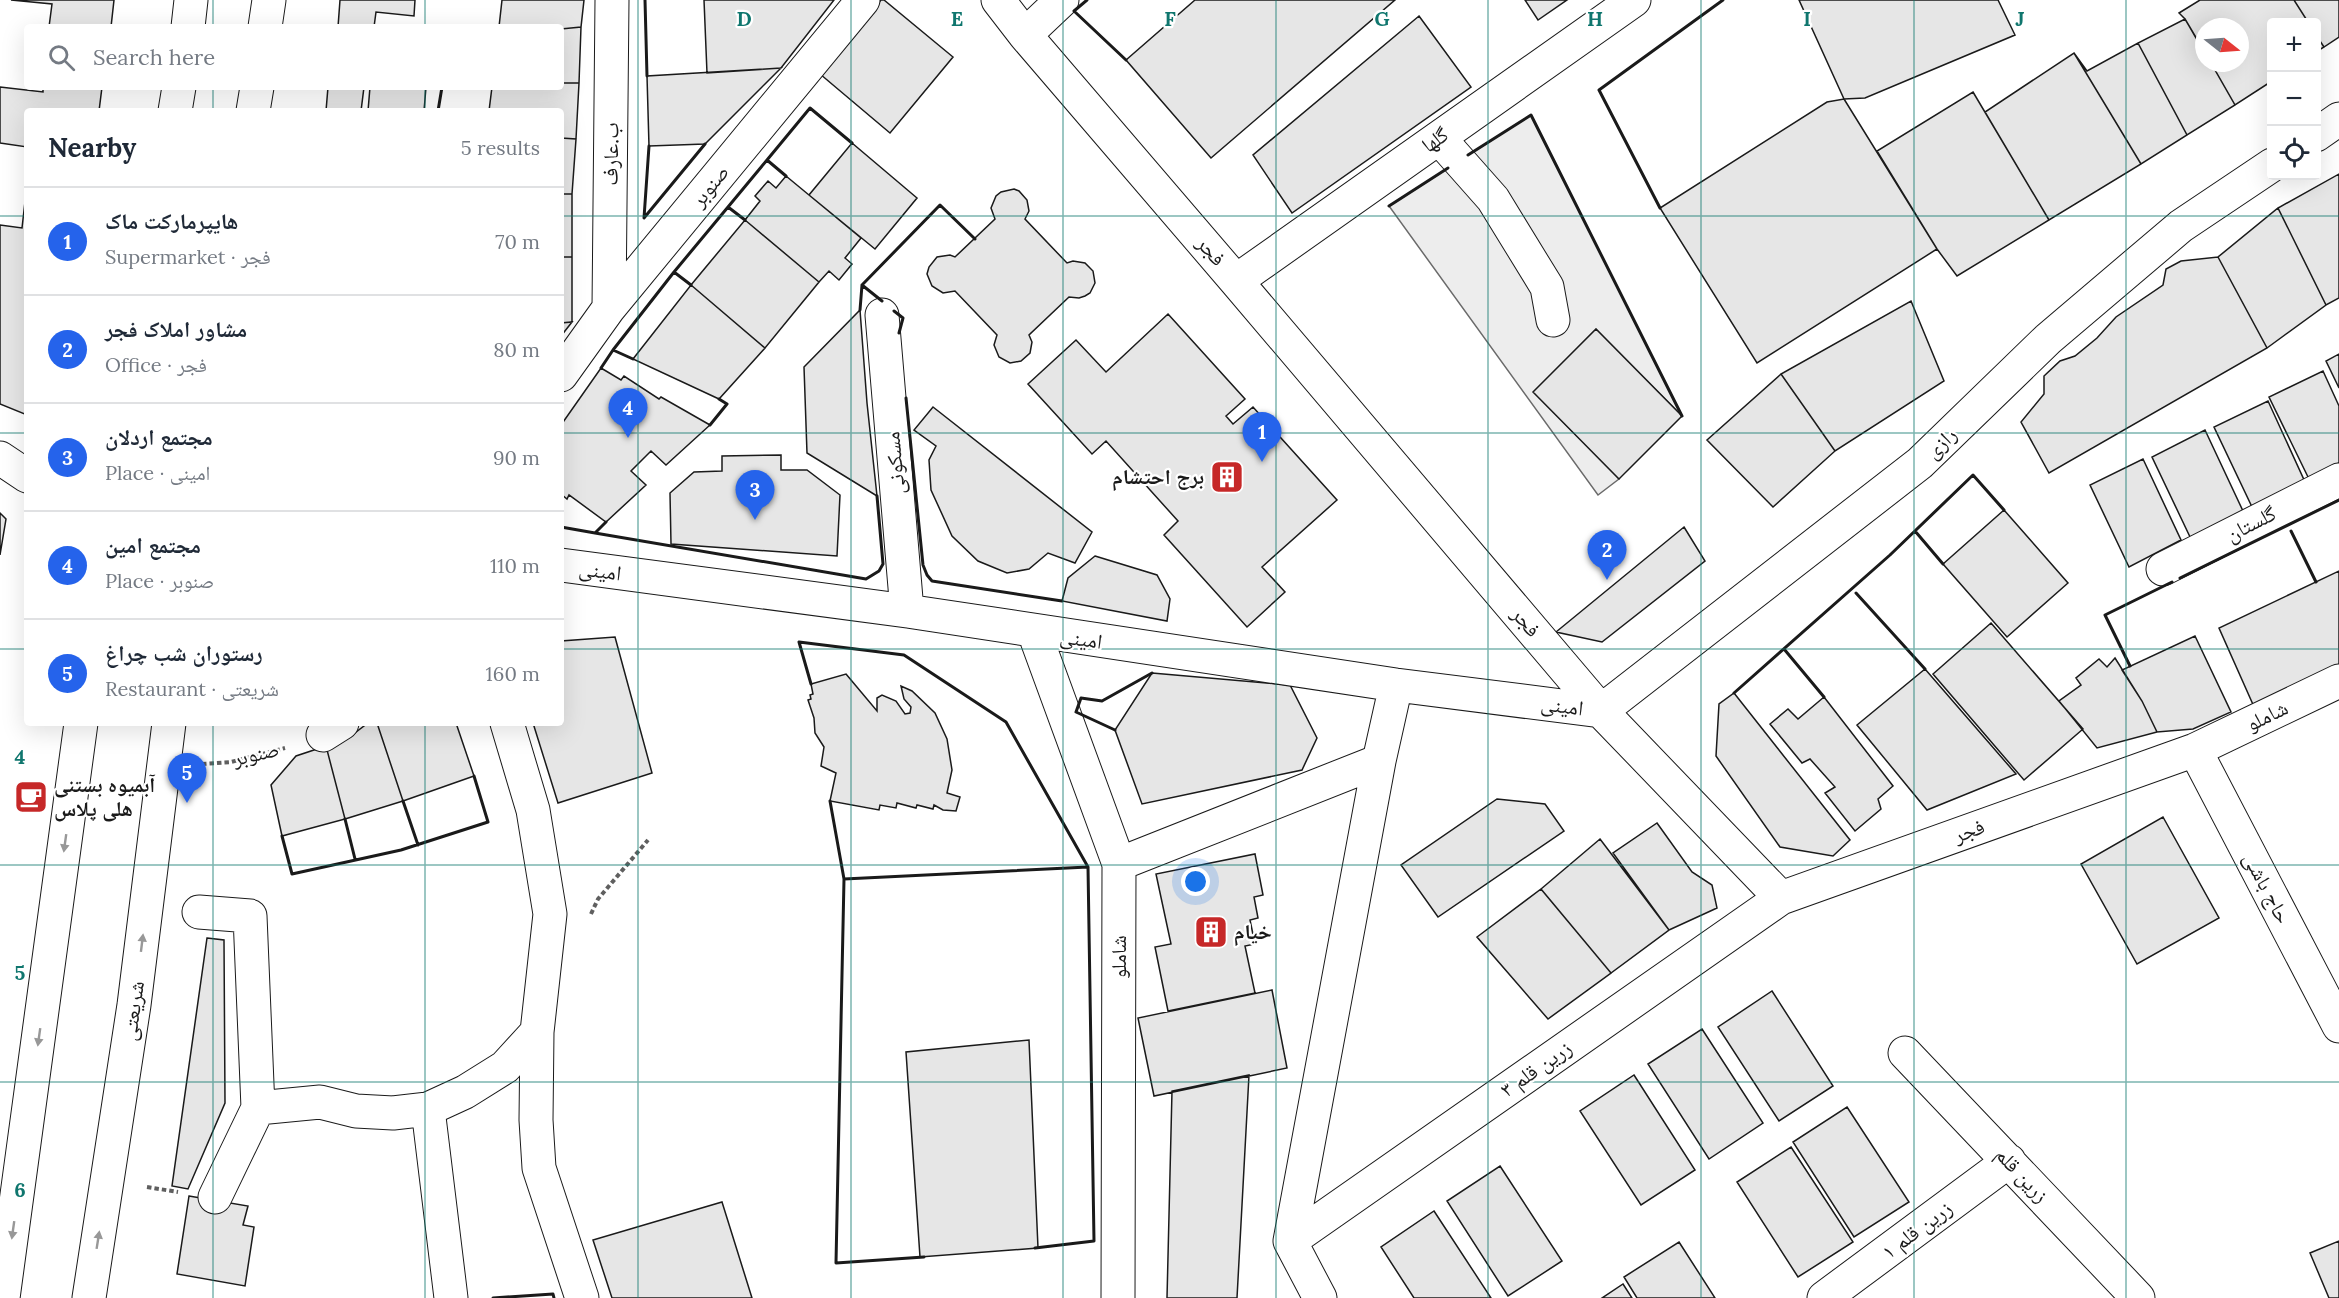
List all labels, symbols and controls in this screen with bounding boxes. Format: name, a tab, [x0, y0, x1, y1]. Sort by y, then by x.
text: D	[736, 6, 752, 31]
text: E	[951, 6, 963, 31]
text: F	[1164, 6, 1176, 31]
text: G	[1374, 6, 1390, 31]
text: H	[1587, 6, 1603, 31]
text: I	[1803, 6, 1811, 31]
text: J	[2015, 6, 2025, 31]
north arrow	[2195, 18, 2249, 72]
map controls	[2267, 18, 2321, 180]
button: +	[2267, 18, 2321, 72]
search box	[24, 24, 564, 90]
icon: search	[45, 41, 78, 74]
text: Search here	[93, 43, 215, 71]
button: −	[2267, 72, 2321, 126]
street label: گلها	[1416, 121, 1454, 158]
street label: ب.عارف	[596, 122, 625, 186]
button: locate	[2267, 126, 2321, 180]
text: Nearby	[48, 131, 136, 164]
text: 5 results	[461, 135, 540, 160]
street label: صنوبر	[684, 159, 735, 213]
text: هایپرمارکت ماک	[105, 207, 238, 235]
text: 1	[63, 229, 72, 254]
text: 70 m	[495, 229, 540, 254]
street label: فجر	[1190, 229, 1232, 271]
text: Supermarket · فجر	[105, 244, 271, 269]
text: مشاور املاک فجر	[105, 315, 247, 343]
text: 2	[62, 337, 73, 362]
text: 80 m	[493, 337, 540, 362]
text: Office · فجر	[105, 352, 207, 377]
pin: 4	[608, 388, 648, 438]
pin: 1	[1242, 412, 1282, 462]
street label: رازی	[1919, 421, 1962, 464]
text: مجتمع اردلان	[105, 423, 213, 451]
street label: مسکونی	[878, 430, 911, 496]
text: 3	[62, 445, 73, 470]
text: 90 m	[493, 445, 540, 470]
building icon: برج احتشام	[1209, 459, 1245, 495]
text: Place · امینی	[105, 460, 210, 485]
place label: برج احتشام	[1112, 463, 1204, 491]
pin: 3	[736, 470, 774, 520]
street label: گلستان	[2221, 499, 2281, 548]
pin: 2	[1588, 530, 1626, 580]
text: مجتمع امین	[105, 531, 201, 559]
text: 4	[62, 553, 73, 578]
text: 110 m	[490, 553, 540, 578]
street label: امینی	[577, 555, 623, 587]
text: Place · صنوبر	[105, 568, 214, 593]
street label: فجر	[1505, 600, 1547, 642]
street label: امینی	[1058, 622, 1104, 655]
text: رستوران شب چراغ	[105, 639, 263, 667]
text: 5	[62, 661, 73, 686]
text: 160 m	[486, 661, 540, 686]
text: Restaurant · شریعتی	[105, 676, 279, 701]
street label: امینی	[1539, 690, 1585, 722]
street label: شاملو	[2241, 694, 2292, 737]
street label: صنوبر	[229, 735, 282, 772]
text: 4	[15, 744, 26, 769]
pin: 5	[168, 754, 207, 803]
place label: آبمیوه بستنی هلی پلاس	[54, 771, 155, 822]
cafe icon: آبمیوه بستنی هلی پلاس	[13, 779, 49, 815]
street label: فجر	[1949, 812, 1988, 849]
one-way arrow	[61, 834, 70, 853]
street label: حاج باشی	[2237, 847, 2297, 928]
your location	[1181, 867, 1210, 896]
building icon: خیام	[1193, 914, 1229, 950]
place label: خیام	[1234, 918, 1272, 946]
one-way arrow	[138, 934, 147, 953]
street label: شاملو	[1105, 935, 1132, 979]
text: 5	[15, 960, 26, 985]
street label: شریعتی	[115, 979, 150, 1043]
one-way arrow	[35, 1027, 44, 1046]
street label: زرین قلم ۳	[1495, 1034, 1577, 1104]
street label: زرین قلم	[1989, 1141, 2055, 1209]
text: 6	[14, 1177, 26, 1202]
street label: زرین قلم ۱	[1876, 1194, 1958, 1266]
one-way arrow	[8, 1220, 17, 1239]
one-way arrow	[94, 1231, 103, 1250]

